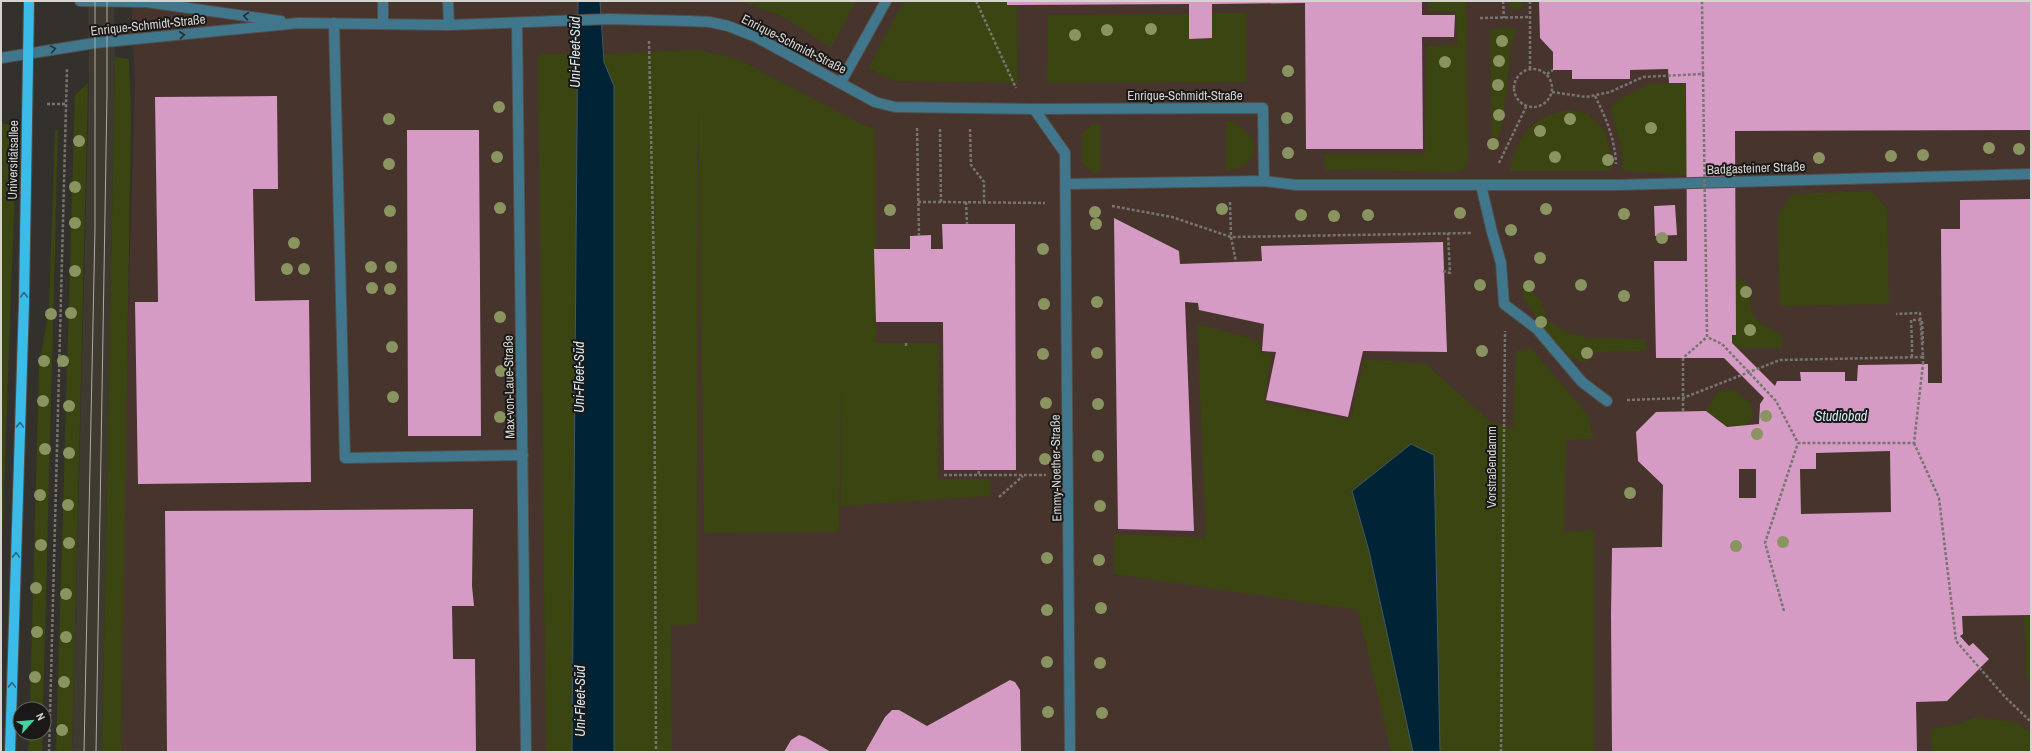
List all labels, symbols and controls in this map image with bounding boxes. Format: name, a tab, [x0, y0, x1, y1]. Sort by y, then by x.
street label: Enrique-Schmidt-Straße	[739, 10, 849, 78]
street label: Enrique-Schmidt-Straße	[90, 11, 206, 39]
one-way arrow	[243, 12, 249, 21]
water label: Uni-Fleet-Süd	[566, 16, 584, 88]
one-way arrow	[179, 30, 185, 39]
one-way arrow	[50, 45, 56, 53]
street label: Enrique-Schmidt-Straße	[1127, 87, 1243, 104]
street label: Universitätsallee	[4, 120, 22, 200]
street label: Badgasteiner Straße	[1707, 158, 1806, 178]
one-way arrow	[20, 292, 28, 298]
street label: Max-von-Laue-Straße	[500, 335, 518, 439]
water label: Uni-Fleet-Süd	[570, 341, 588, 413]
water label: Studiobad	[1815, 407, 1868, 425]
street label: Emmy-Noether-Straße	[1047, 414, 1065, 522]
one-way arrow	[16, 422, 24, 428]
street label: Vorstraßendamm	[1483, 426, 1500, 508]
one-way arrow	[12, 552, 20, 558]
water label: Uni-Fleet-Süd	[571, 665, 589, 737]
one-way arrow	[8, 682, 16, 688]
north arrow	[12, 701, 52, 741]
text: N	[33, 710, 49, 723]

